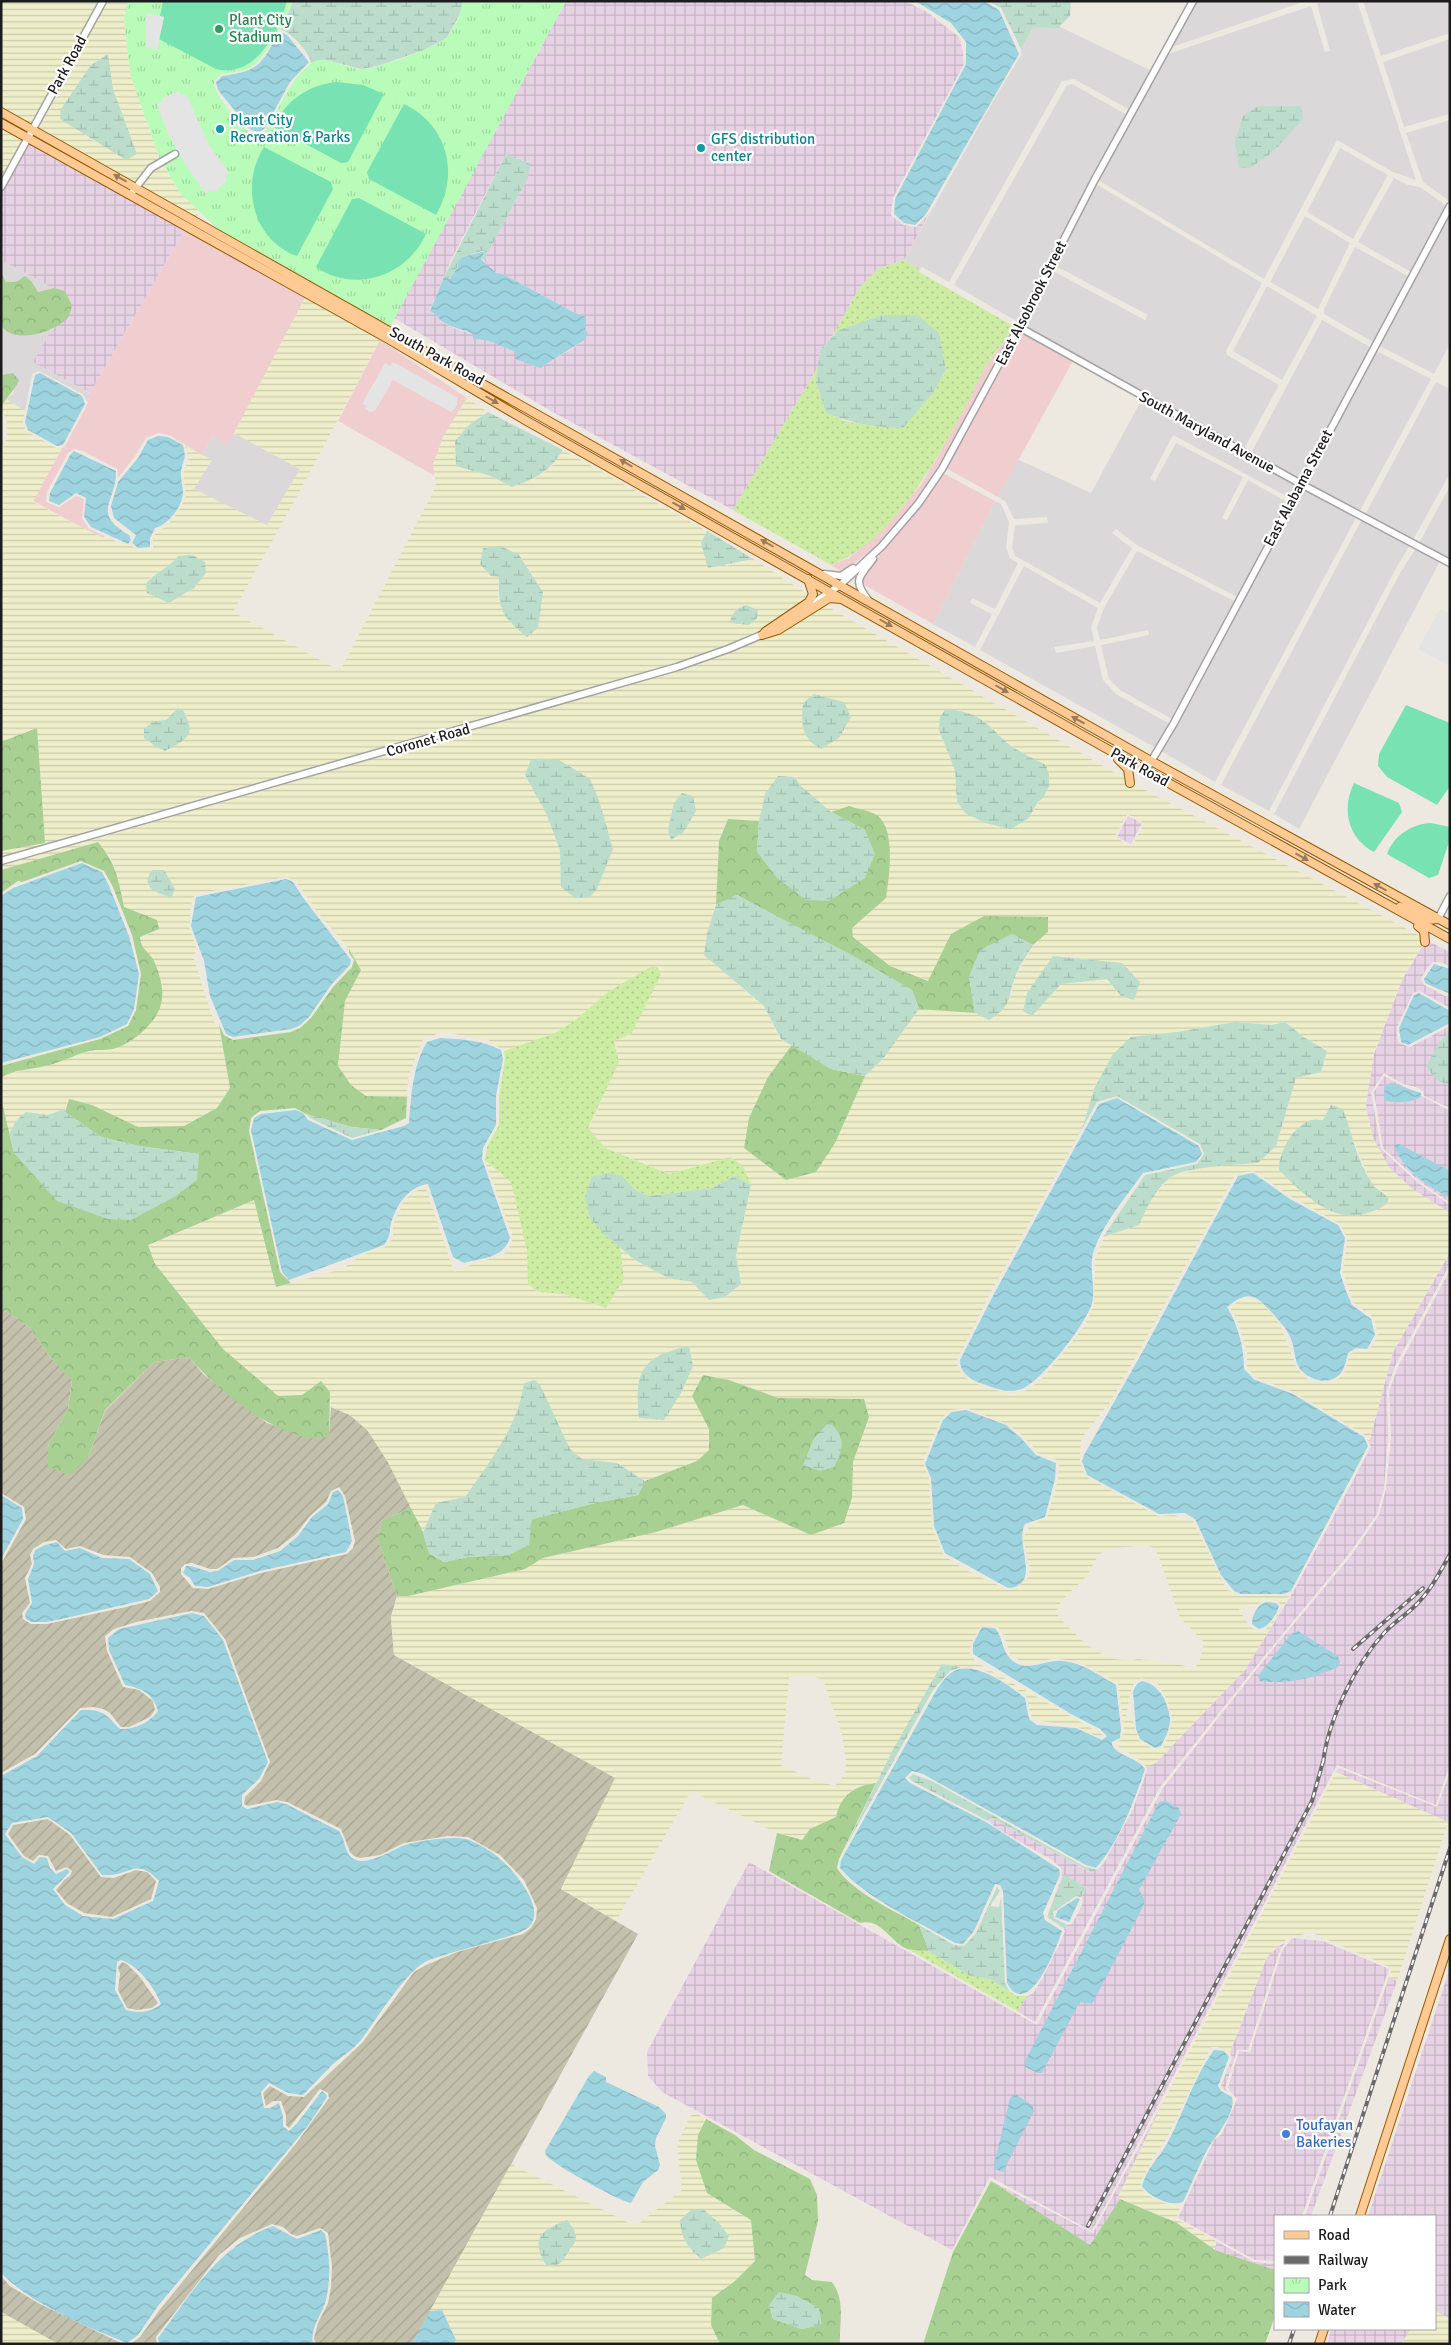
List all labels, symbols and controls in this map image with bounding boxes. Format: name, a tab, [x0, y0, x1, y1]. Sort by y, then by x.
place label: Plant City Stadium	[229, 11, 292, 46]
marker: Plant City Stadium	[213, 23, 225, 35]
street label: Park Road	[44, 33, 90, 97]
place label: Plant City Recreation & Parks	[230, 111, 351, 146]
marker: Plant City Recreation & Parks	[214, 123, 226, 135]
place label: GFS distribution center	[711, 130, 815, 165]
marker: GFS distribution center	[695, 142, 707, 154]
one-way arrow	[112, 174, 127, 182]
street label: East Alsobrook Street	[992, 238, 1070, 368]
street label: South Park Road	[387, 323, 487, 389]
street label: South Maryland Avenue	[1136, 387, 1278, 477]
one-way arrow	[486, 396, 499, 405]
street label: East Alabama Street	[1260, 427, 1336, 549]
one-way arrow	[619, 459, 633, 468]
one-way arrow	[672, 502, 686, 510]
one-way arrow	[761, 539, 774, 548]
one-way arrow	[879, 618, 892, 627]
one-way arrow	[995, 685, 1010, 693]
one-way arrow	[1071, 716, 1086, 724]
street label: Coronet Road	[384, 719, 472, 761]
street label: Park Road	[1108, 744, 1172, 790]
one-way arrow	[1296, 853, 1309, 862]
one-way arrow	[1373, 883, 1387, 891]
place label: Toufayan Bakeries	[1296, 2116, 1353, 2151]
marker: Toufayan Bakeries	[1280, 2128, 1292, 2140]
legend	[1274, 2215, 1436, 2330]
text: Road	[1318, 2226, 1350, 2244]
text: Railway	[1318, 2251, 1368, 2269]
text: Park	[1318, 2276, 1347, 2294]
text: Water	[1318, 2301, 1356, 2319]

